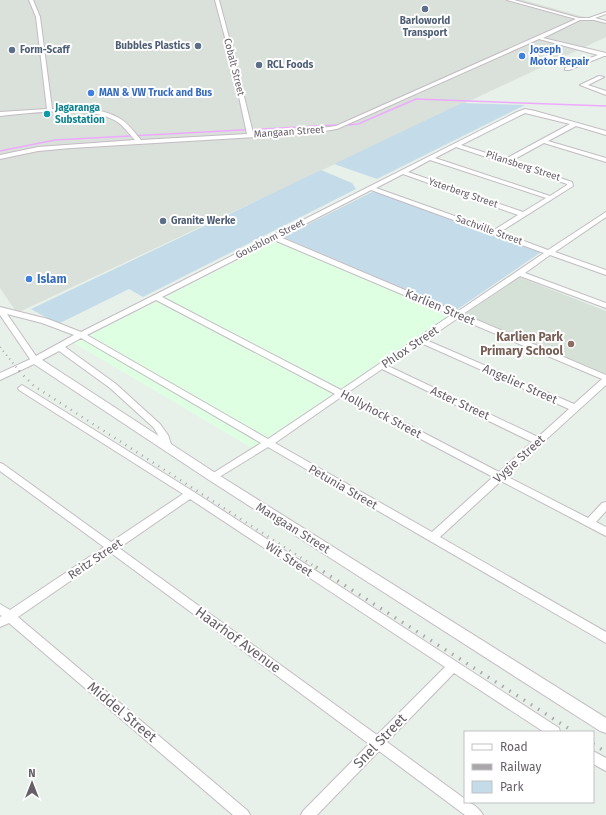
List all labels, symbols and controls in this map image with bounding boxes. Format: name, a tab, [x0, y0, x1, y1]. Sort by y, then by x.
marker: Barloworld Transport	[420, 4, 430, 14]
place label: Barloworld Transport	[400, 15, 450, 39]
street label: Cobalt Street	[221, 37, 247, 97]
place label: Bubbles Plastics	[115, 40, 190, 52]
marker: Bubbles Plastics	[193, 41, 203, 51]
place label: Form-Scaff	[20, 44, 71, 56]
place label: Joseph Motor Repair	[529, 44, 590, 68]
marker: Form-Scaff	[7, 45, 17, 55]
marker: Joseph Motor Repair	[517, 51, 527, 61]
place label: RCL Foods	[267, 59, 313, 71]
marker: RCL Foods	[254, 60, 264, 70]
place label: MAN & VW Truck and Bus	[99, 87, 212, 99]
marker: MAN & VW Truck and Bus	[86, 88, 96, 98]
place label: Jagaranga Substation	[54, 102, 105, 126]
marker: Jagaranga Substation	[42, 109, 52, 119]
street label: Mangaan Street	[253, 124, 325, 140]
street label: Pilansberg Street	[484, 148, 562, 184]
street label: Ysterberg Street	[427, 176, 500, 211]
street label: Sachville Street	[454, 212, 524, 248]
place label: Granite Werke	[171, 215, 236, 227]
marker: Granite Werke	[158, 216, 168, 226]
street label: Gousblom Street	[234, 216, 307, 262]
place label: Islam	[37, 272, 67, 286]
marker: Islam	[24, 274, 34, 284]
street label: Karlien Street	[403, 286, 478, 328]
street label: Phlox Street	[379, 322, 442, 371]
place label: Karlien Park Primary School	[480, 330, 563, 358]
marker: Karlien Park Primary School	[566, 339, 576, 349]
street label: Angelier Street	[480, 361, 560, 407]
street label: Aster Street	[428, 383, 492, 423]
street label: Hollyhock Street	[338, 387, 424, 442]
street label: Vygie Street	[490, 432, 548, 486]
street label: Petunia Street	[306, 462, 380, 513]
street label: Mangaan Street	[253, 500, 333, 557]
street label: Reitz Street	[65, 535, 125, 582]
street label: Wit Street	[263, 539, 316, 580]
street label: Haarhof Avenue	[192, 603, 284, 677]
street label: Middel Street	[84, 678, 161, 746]
street label: Snel Street	[350, 710, 411, 772]
legend	[464, 731, 594, 803]
text: Road	[500, 740, 528, 754]
text: Railway	[500, 760, 541, 774]
north arrow	[12, 763, 52, 803]
text: N	[28, 767, 36, 780]
text: Park	[500, 780, 524, 794]

